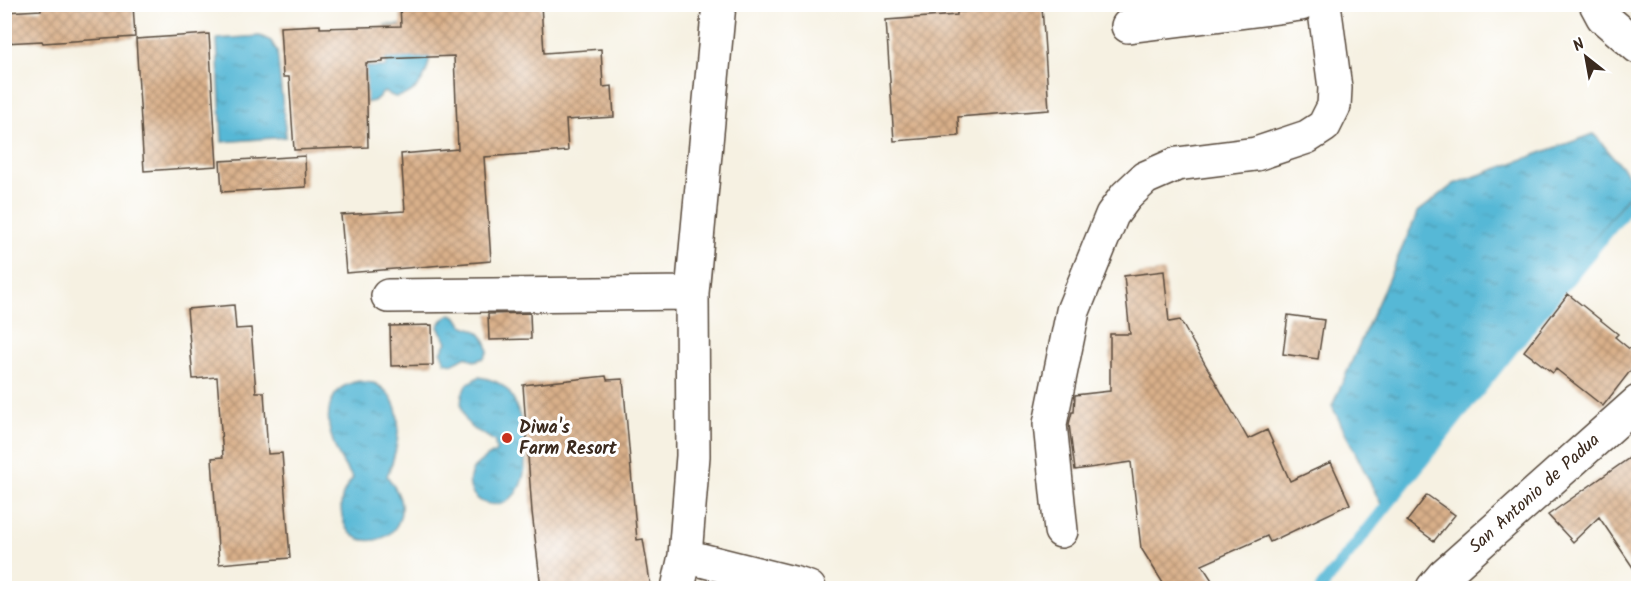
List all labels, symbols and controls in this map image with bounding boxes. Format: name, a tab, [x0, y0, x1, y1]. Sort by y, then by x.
north arrow	[1556, 27, 1616, 87]
text: N	[1568, 32, 1590, 59]
place label: Diwa's Farm Resort	[519, 414, 618, 464]
street label: San Antonio de Padua	[1463, 427, 1607, 561]
marker: Diwa's Farm Resort	[500, 431, 514, 445]

